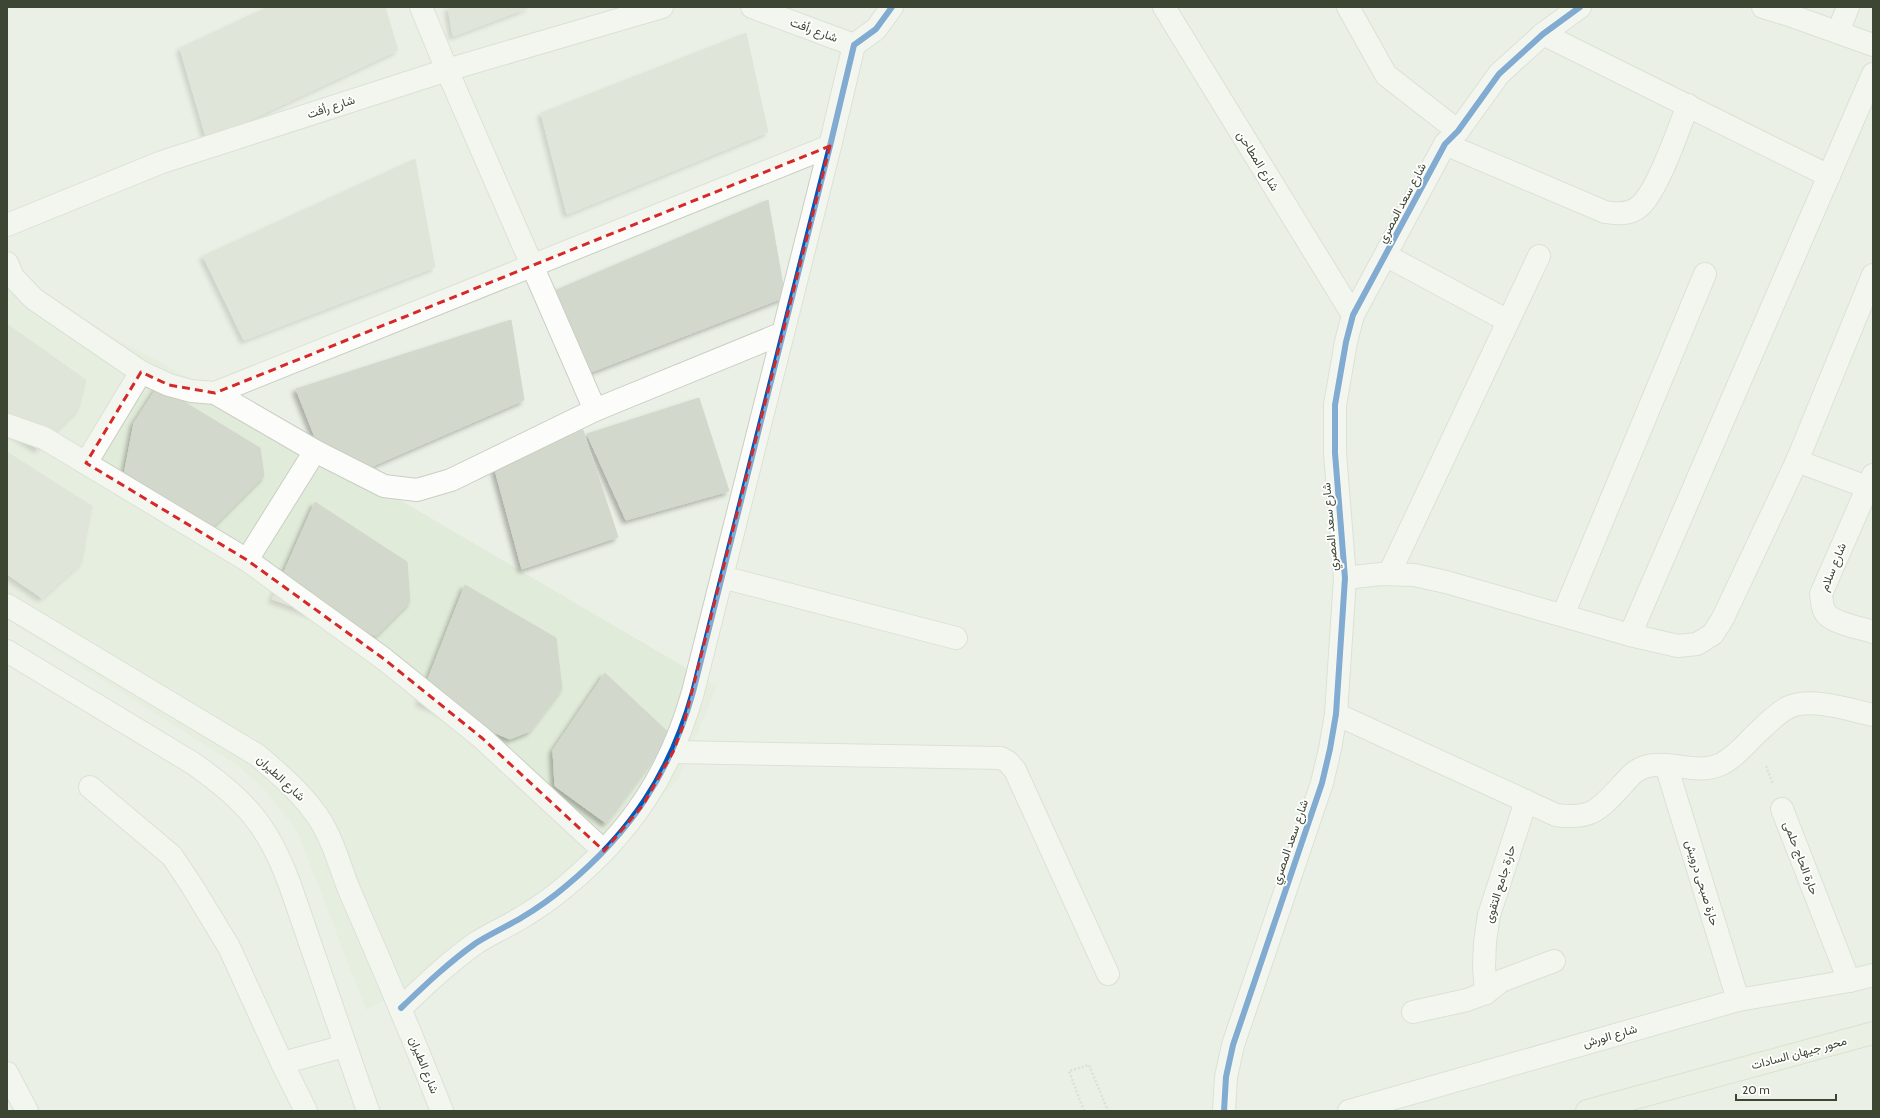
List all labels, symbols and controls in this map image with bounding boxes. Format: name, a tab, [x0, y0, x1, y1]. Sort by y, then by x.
street label: شارع رأفت	[788, 14, 840, 47]
street label: شارع رأفت	[305, 92, 357, 123]
street label: شارع المطاحن	[1232, 128, 1283, 195]
street label: شارع سعد المصري	[1374, 160, 1432, 247]
street label: شارع سعد المصري	[1318, 482, 1344, 572]
street label: شارع سلام	[1816, 541, 1851, 594]
street label: شارع الطيران	[253, 751, 309, 805]
street label: شارع سعد المصري	[1268, 797, 1314, 887]
street label: حارة الحاج حلمى	[1779, 819, 1822, 897]
street label: حارة صبحى درويش	[1681, 838, 1723, 928]
street label: حارة جامع التقوى	[1481, 843, 1520, 925]
street label: شارع الورش	[1581, 1021, 1639, 1052]
street label: محور جيهان السادات	[1749, 1033, 1849, 1073]
street label: شارع الطيران	[404, 1034, 443, 1096]
scale bar	[1736, 1076, 1836, 1102]
text: 20 m	[1742, 1082, 1770, 1097]

